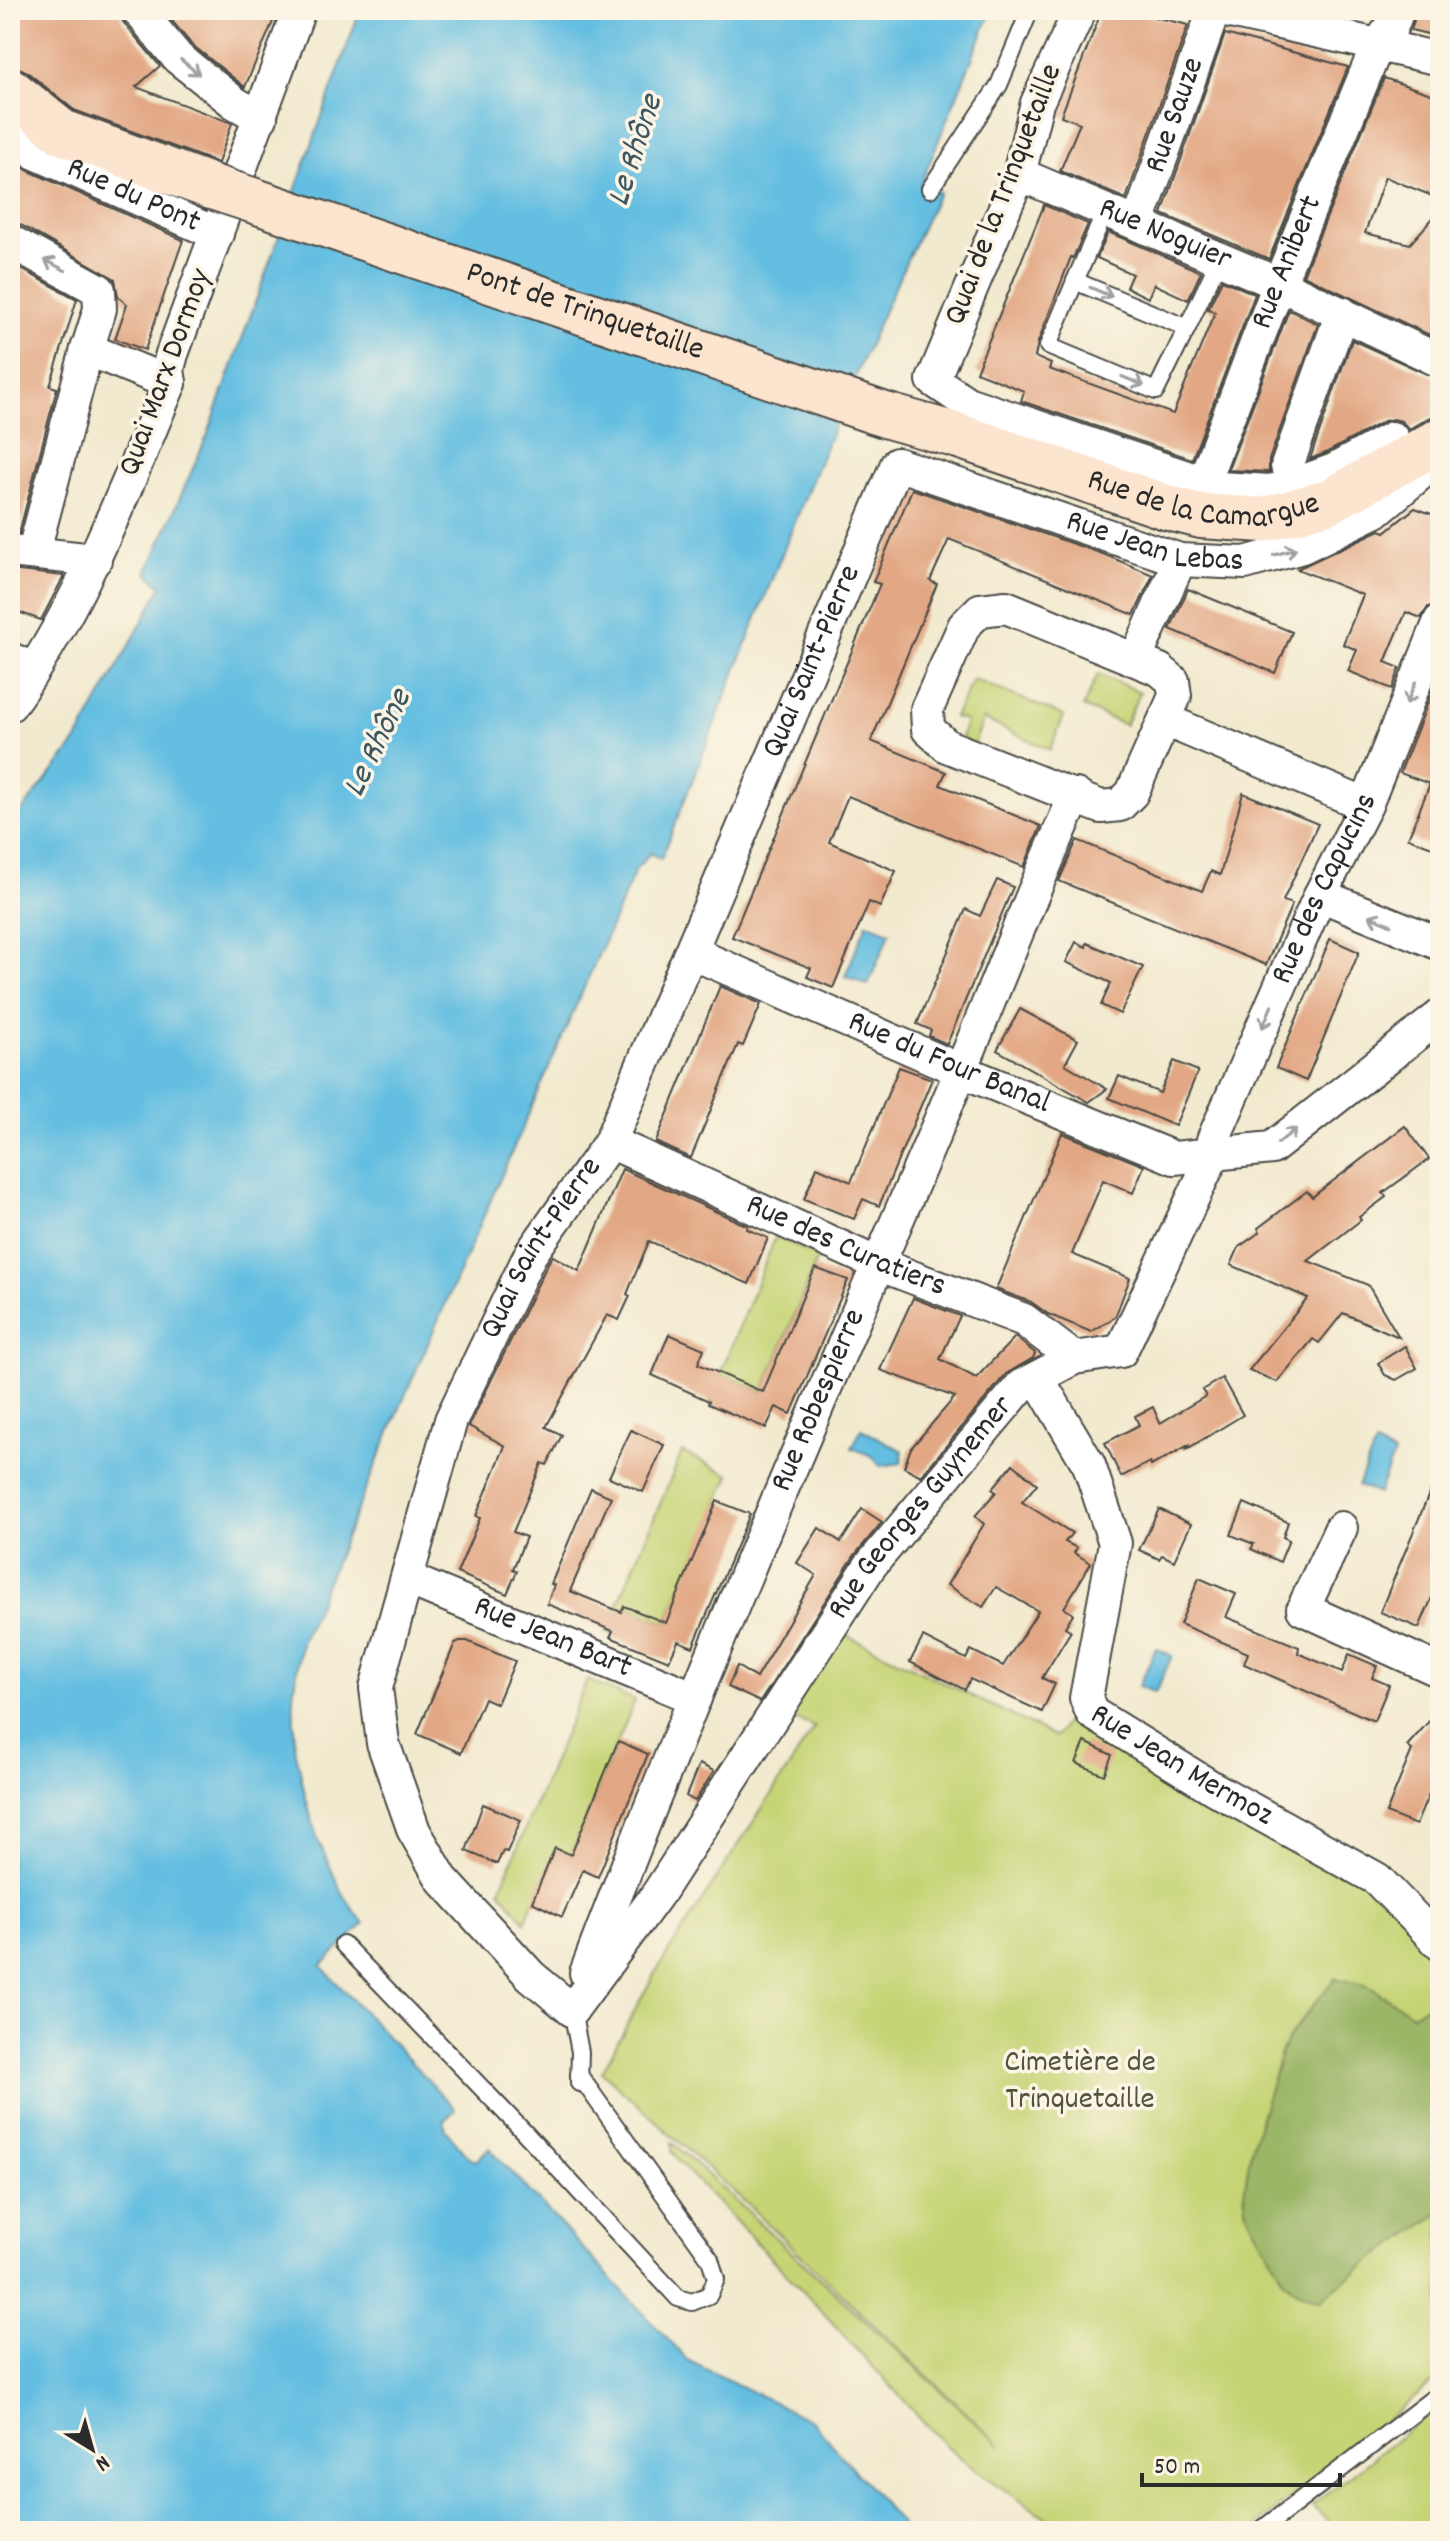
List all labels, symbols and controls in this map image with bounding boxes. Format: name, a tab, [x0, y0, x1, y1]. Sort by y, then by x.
street label: Rue Sauze	[1134, 51, 1218, 180]
street label: Quai de la Trinquetaille	[934, 58, 1076, 332]
one-way arrow	[179, 59, 200, 76]
water label: Le Rhône	[596, 87, 679, 213]
street label: Rue du Pont	[59, 147, 208, 247]
street label: Rue Noguier	[1091, 187, 1238, 284]
street label: Rue Anibert	[1241, 189, 1336, 336]
street label: Pont de Trinquetaille	[459, 251, 710, 375]
one-way arrow	[43, 257, 67, 273]
street label: Quai Marx Dormoy	[108, 262, 226, 483]
one-way arrow	[1088, 286, 1113, 301]
one-way arrow	[1120, 375, 1145, 389]
street label: Rue de la Camargue	[1080, 458, 1325, 543]
street label: Rue Jean Lebas	[1059, 500, 1245, 586]
one-way arrow	[1271, 544, 1297, 559]
street label: Quai Saint-Pierre	[752, 559, 874, 766]
water label: Le Rhône	[332, 680, 427, 806]
one-way arrow	[1403, 680, 1417, 705]
street label: Rue des Capucins	[1261, 787, 1391, 992]
one-way arrow	[1368, 911, 1393, 926]
street label: Rue du Four Banal	[840, 1001, 1057, 1128]
one-way arrow	[1258, 1005, 1273, 1029]
one-way arrow	[1276, 1127, 1297, 1145]
street label: Quai Saint-Pierre	[470, 1148, 615, 1347]
street label: Rue des Curatiers	[738, 1184, 952, 1311]
street label: Rue Robespierre	[760, 1302, 879, 1499]
street label: Rue Georges Guynemer	[818, 1386, 1026, 1630]
street label: Rue Jean Bart	[466, 1585, 638, 1692]
street label: Rue Jean Mermoz	[1080, 1694, 1281, 1840]
park label: Cimetière de Trinquetaille	[1004, 2041, 1156, 2124]
north arrow	[52, 2409, 132, 2489]
scale bar	[1142, 2437, 1340, 2487]
text: N	[88, 2447, 116, 2478]
text: 50 m	[1154, 2451, 1200, 2485]

